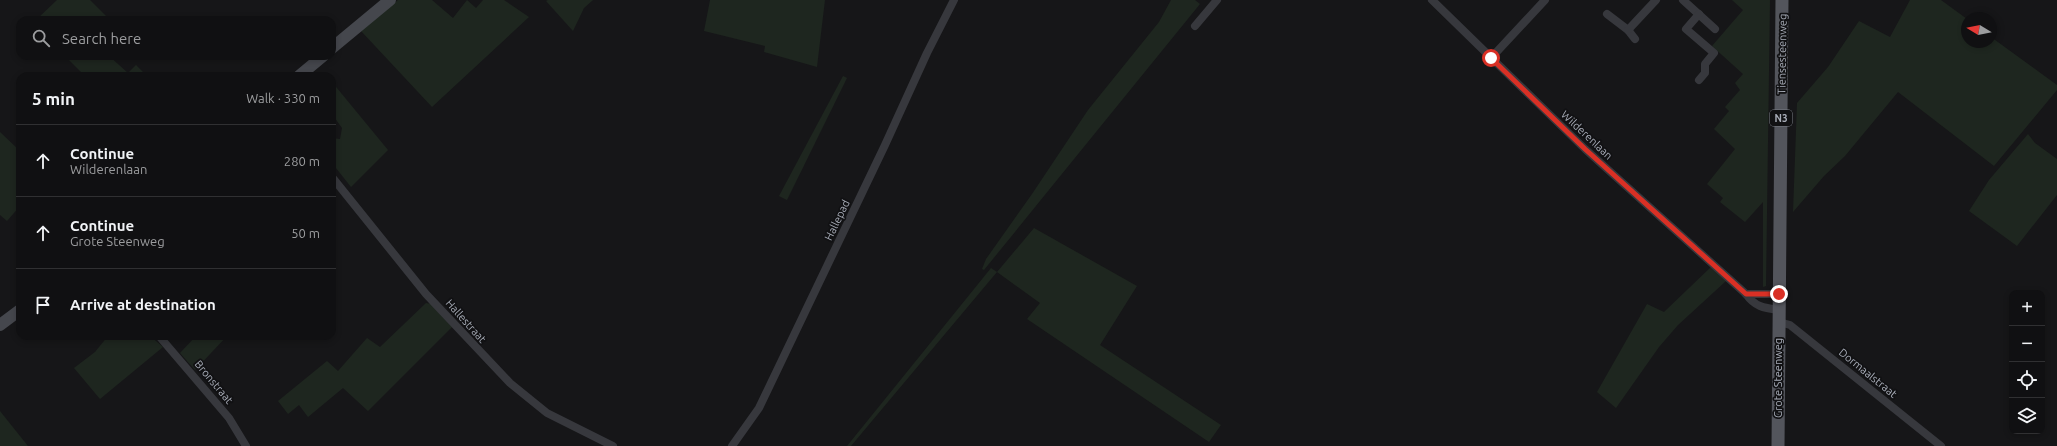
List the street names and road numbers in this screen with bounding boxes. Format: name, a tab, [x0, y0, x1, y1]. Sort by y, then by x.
street label: Tiensesteenweg	[1775, 14, 1789, 94]
street label: Wilderenlaan	[1559, 108, 1615, 162]
road number: N3	[1770, 110, 1792, 126]
street label: Hallepad	[822, 198, 852, 242]
street label: Hallestraat	[443, 297, 489, 346]
street label: Grote Steenweg	[1772, 338, 1784, 418]
street label: Dormaalstraat	[1837, 346, 1900, 400]
street label: Bronstraat	[192, 358, 236, 407]

